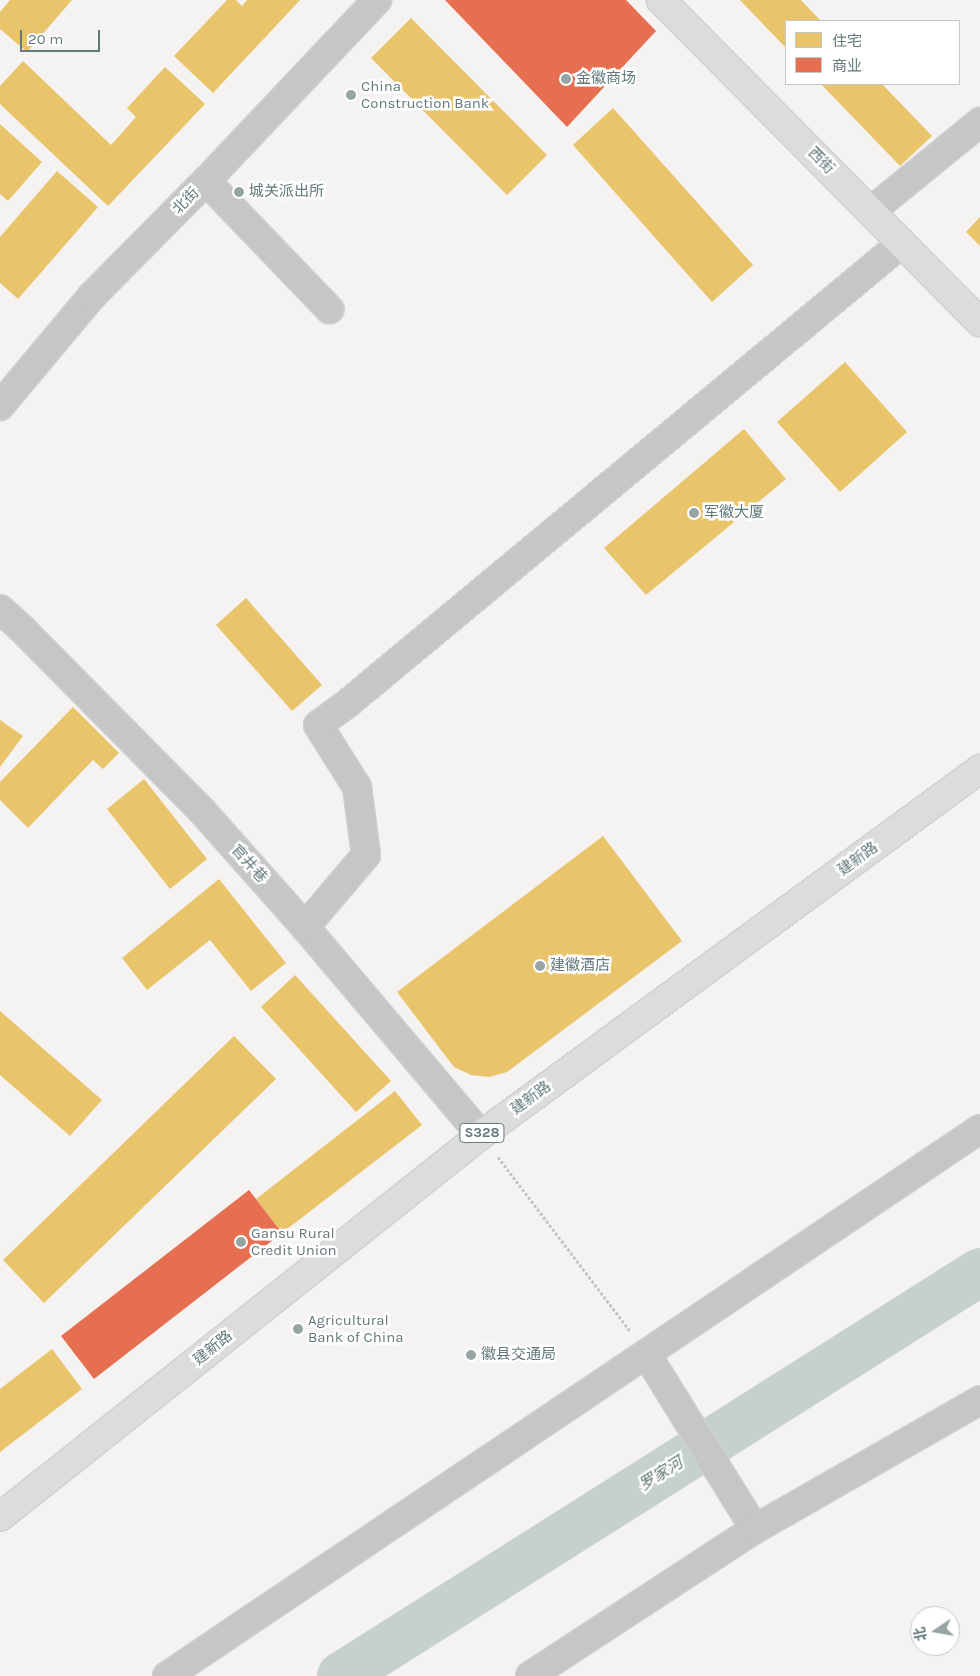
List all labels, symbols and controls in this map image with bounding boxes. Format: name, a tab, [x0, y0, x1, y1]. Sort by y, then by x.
scale bar	[22, 20, 102, 52]
legend	[785, 20, 960, 85]
text: 20 m	[28, 30, 63, 48]
text: 住宅	[832, 32, 862, 50]
text: 商业	[832, 57, 862, 75]
place label: 金徽商场	[576, 70, 636, 88]
marker: 金徽商场	[560, 73, 572, 85]
place label: China Construction Bank	[361, 77, 489, 112]
marker: China Construction Bank	[345, 89, 357, 101]
street label: 西街	[804, 144, 838, 178]
place label: 城关派出所	[249, 183, 324, 201]
street label: 北街	[169, 184, 203, 218]
marker: 城关派出所	[233, 186, 245, 198]
place label: 军徽大厦	[704, 504, 764, 522]
marker: 军徽大厦	[688, 507, 700, 519]
street label: 建新路	[835, 838, 881, 880]
street label: 官井巷	[227, 841, 271, 887]
place label: 建徽酒店	[550, 957, 610, 975]
marker: 建徽酒店	[534, 960, 546, 972]
street label: 建新路	[508, 1077, 554, 1119]
road number: S328	[458, 1122, 506, 1144]
place label: Gansu Rural Credit Union	[251, 1224, 336, 1259]
marker: Gansu Rural Credit Union	[235, 1236, 247, 1248]
place label: Agricultural Bank of China	[308, 1311, 404, 1346]
marker: Agricultural Bank of China	[292, 1323, 304, 1335]
street label: 建新路	[190, 1327, 236, 1369]
place label: 徽县交通局	[481, 1346, 556, 1364]
marker: 徽县交通局	[465, 1349, 477, 1361]
water label: 罗家河	[636, 1453, 686, 1495]
north arrow	[910, 1606, 960, 1656]
text: 北	[911, 1625, 931, 1643]

